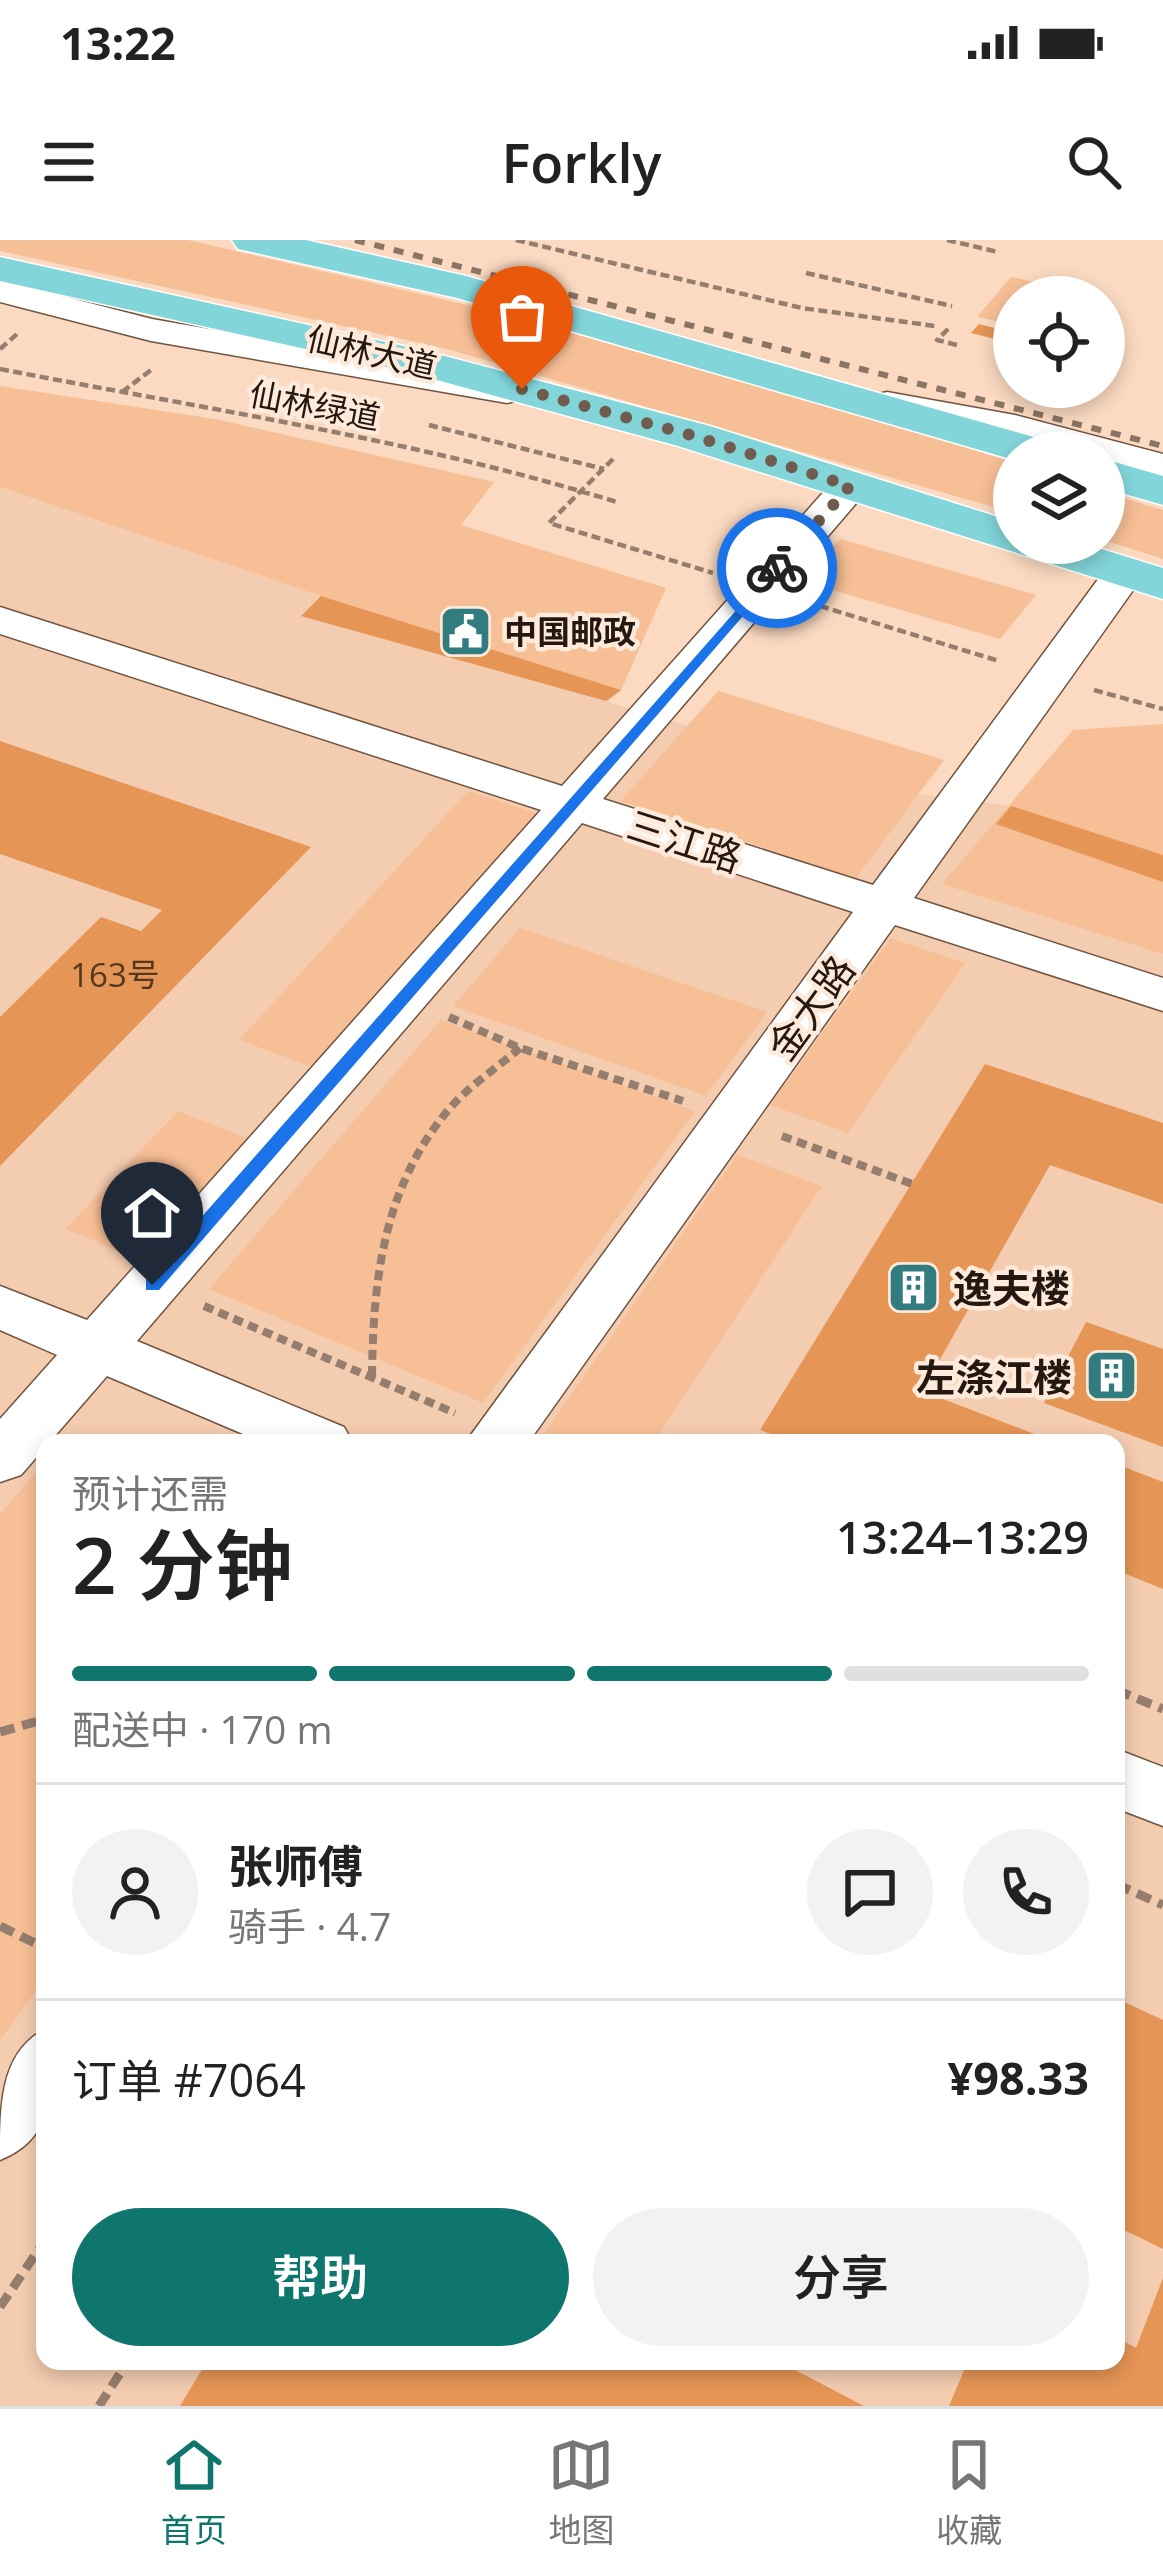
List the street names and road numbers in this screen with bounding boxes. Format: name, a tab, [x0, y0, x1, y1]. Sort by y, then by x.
street label: 仙林大道	[303, 315, 441, 389]
street label: 仙林绿道	[246, 370, 384, 440]
street label: 三江路	[621, 797, 749, 883]
street label: 金大路	[754, 944, 866, 1070]

